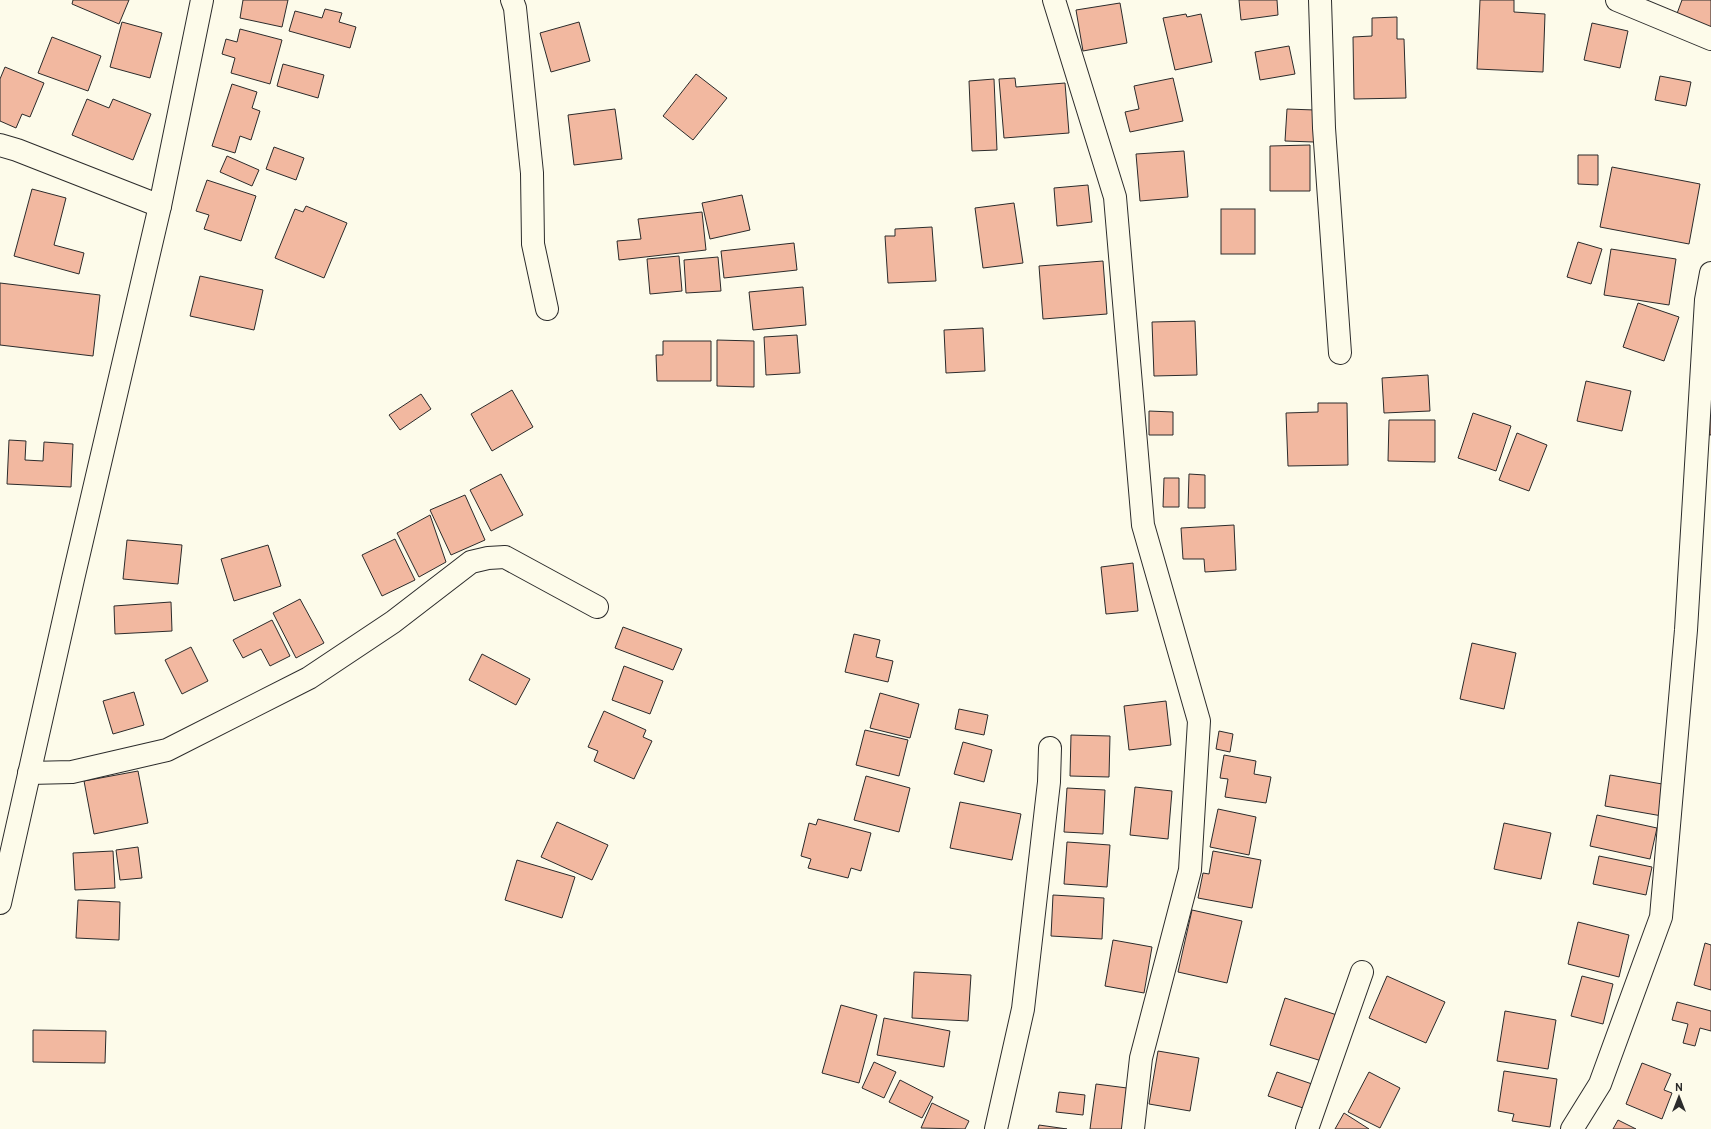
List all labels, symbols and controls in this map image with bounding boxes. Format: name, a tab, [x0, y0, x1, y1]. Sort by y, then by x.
north arrow	[1659, 1077, 1699, 1117]
text: N	[1675, 1081, 1683, 1095]

